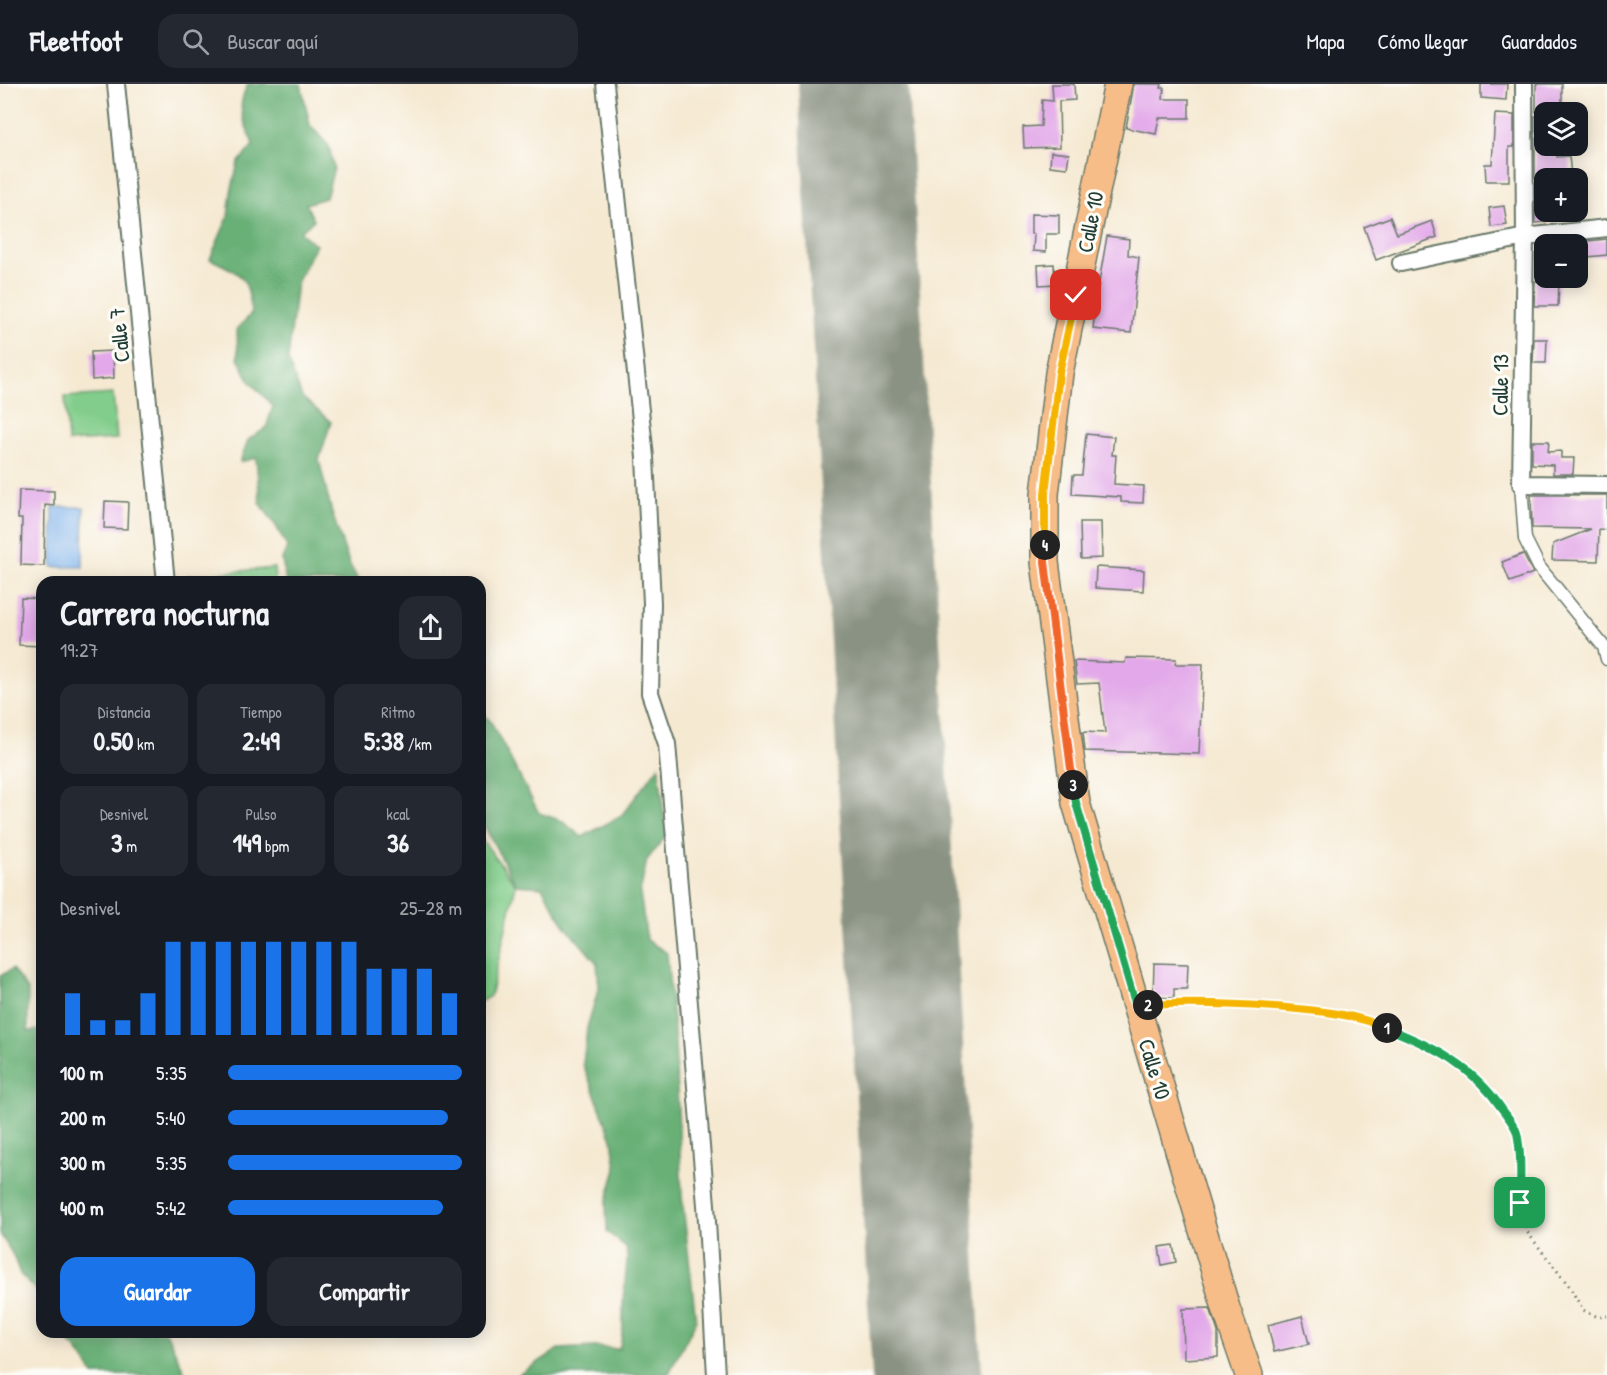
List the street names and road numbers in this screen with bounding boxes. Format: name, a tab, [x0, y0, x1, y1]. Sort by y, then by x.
street label: Calle 10	[1069, 189, 1111, 255]
street label: Calle 7	[101, 306, 137, 364]
street label: Calle 13	[1484, 354, 1516, 416]
street label: Calle 10	[1132, 1035, 1178, 1103]

